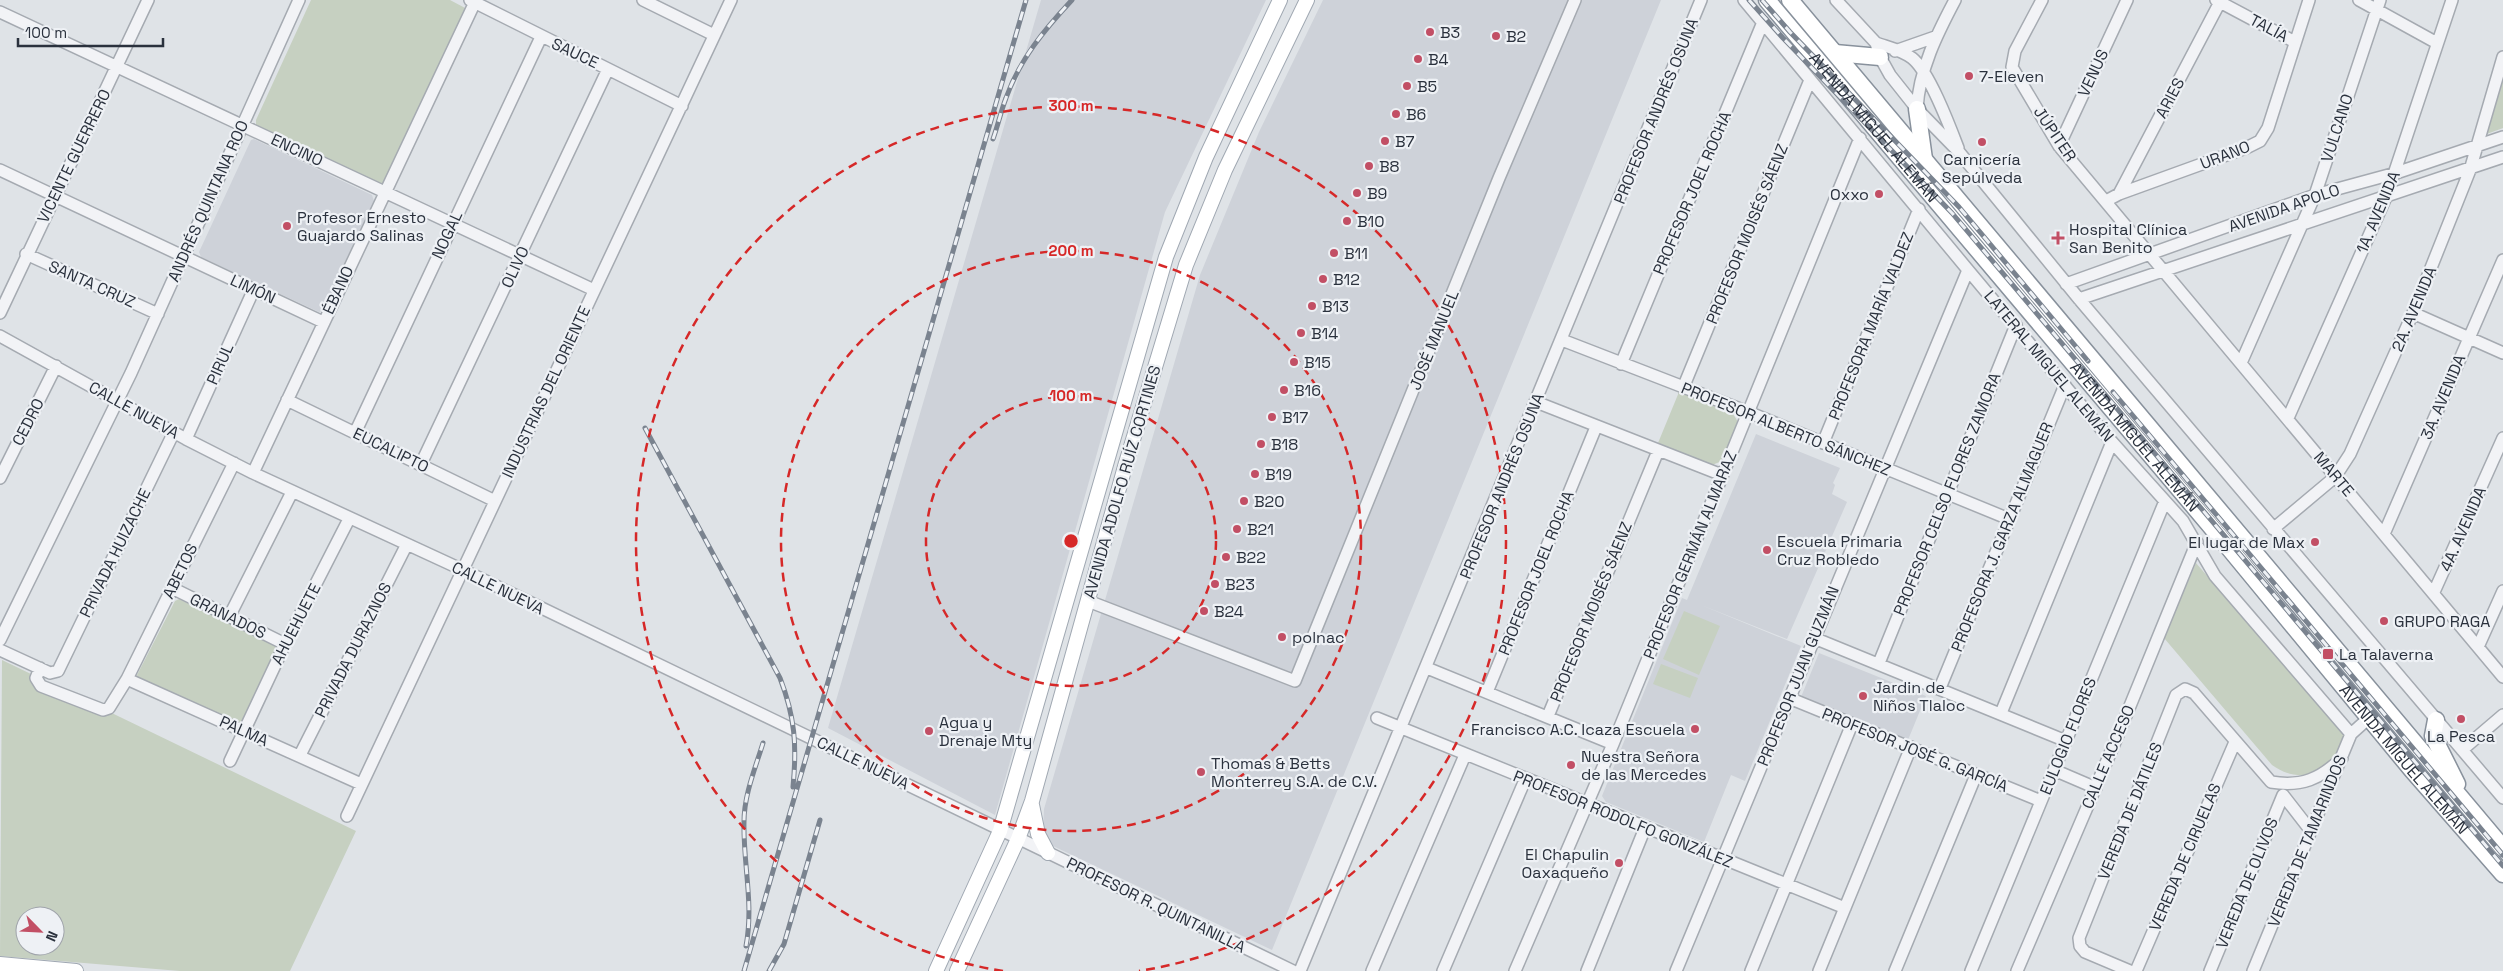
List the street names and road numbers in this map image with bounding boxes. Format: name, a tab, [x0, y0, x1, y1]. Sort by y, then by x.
street label: TALÍA	[2246, 9, 2292, 47]
street label: PROFESOR ANDRÉS OSUNA	[1609, 15, 1703, 207]
street label: SAUCE	[548, 33, 602, 73]
street label: VENUS	[2073, 46, 2113, 100]
street label: AVENIDA MIGUEL ALEMÁN	[1805, 48, 1943, 206]
street label: ARIES	[2151, 74, 2189, 122]
street label: VICENTE GUERRERO	[32, 86, 116, 226]
street label: VULCANO	[2316, 91, 2358, 165]
street label: JÚPITER	[2029, 102, 2081, 166]
street label: PROFESOR JOEL ROCHA	[1648, 108, 1736, 278]
street label: ANDRÉS QUINTANA ROO	[163, 117, 253, 285]
street label: ENCINO	[268, 129, 326, 171]
street label: URANO	[2197, 136, 2253, 174]
street label: PROFESOR MOISÉS SÁENZ	[1701, 141, 1793, 327]
street label: 1A. AVENIDA	[2351, 168, 2405, 256]
street label: AVENIDA APOLO	[2226, 179, 2342, 237]
street label: NOGAL	[427, 207, 467, 262]
street label: PROFESORA MARÍA VALDEZ	[1824, 229, 1918, 423]
street label: OLIVO	[496, 243, 534, 291]
street label: SANTA CRUZ	[45, 256, 139, 312]
street label: ÉBANO	[318, 262, 358, 318]
street label: 2A. AVENIDA	[2387, 263, 2441, 355]
street label: LIMÓN	[227, 269, 279, 309]
street label: LATERAL MIGUEL ALEMÁN	[1980, 286, 2118, 446]
street label: JOSÉ MANUEL	[1404, 287, 1464, 393]
street label: INDUSTRIAS DEL ORIENTE	[497, 303, 595, 481]
street label: PIRUL	[202, 340, 238, 388]
street label: 3A. AVENIDA	[2416, 351, 2470, 443]
street label: AVENIDA MIGUEL ALEMÁN	[2066, 357, 2204, 516]
street label: AVENIDA ADOLFO RUÍZ CORTINES	[1079, 363, 1165, 601]
street label: PROFESOR CELSO FLORES ZAMORA	[1889, 369, 2005, 619]
street label: CALLE NUEVA	[85, 377, 183, 443]
street label: PROFESOR ALBERTO SÁNCHEZ	[1678, 377, 1894, 481]
street label: PROFESOR ANDRÉS OSUNA	[1455, 390, 1549, 582]
street label: CEDRO	[7, 395, 49, 449]
street label: PROFESORA J. GARZA ALMAGUER	[1946, 419, 2058, 655]
street label: EUCALIPTO	[350, 423, 432, 477]
street label: MARTE	[2309, 447, 2359, 501]
street label: PROFESOR GERMÁN ALMARAZ	[1638, 448, 1742, 662]
street label: 4A. AVENIDA	[2435, 483, 2491, 575]
street label: PRIVADA HUIZACHE	[75, 485, 155, 621]
street label: PROFESOR JOEL ROCHA	[1493, 488, 1579, 658]
street label: PROFESOR MOISÉS SÁENZ	[1545, 519, 1637, 705]
street label: ABETOS	[158, 540, 202, 602]
street label: CALLE NUEVA	[448, 557, 548, 619]
street label: PRIVADA DURAZNOS	[310, 579, 396, 721]
street label: AHUEHUETE	[266, 580, 326, 668]
street label: PROFESOR JUAN GUZMÁN	[1752, 583, 1844, 769]
street label: GRANADOS	[186, 588, 270, 644]
street label: EULOGIO FLORES	[2035, 674, 2101, 798]
street label: AVENIDA MIGUEL ALEMÁN	[2335, 680, 2474, 838]
street label: CALLE ACCESO	[2077, 702, 2139, 812]
street label: PROFESOR JOSÉ G. GARCÍA	[1819, 703, 2011, 797]
street label: PALMA	[216, 711, 272, 751]
street label: CALLE NUEVA	[813, 732, 913, 794]
street label: VEREDA DE DÁTILES	[2093, 739, 2167, 883]
street label: VEREDA DE TAMARINDOS	[2263, 752, 2351, 930]
street label: PROFESOR RODOLFO GONZÁLEZ	[1510, 765, 1736, 873]
street label: VEREDA DE CIRUELAS	[2144, 780, 2226, 934]
street label: VEREDA DE OLIVOS	[2211, 814, 2283, 952]
street label: PROFESOR R. QUINTANILLA	[1063, 852, 1249, 958]

